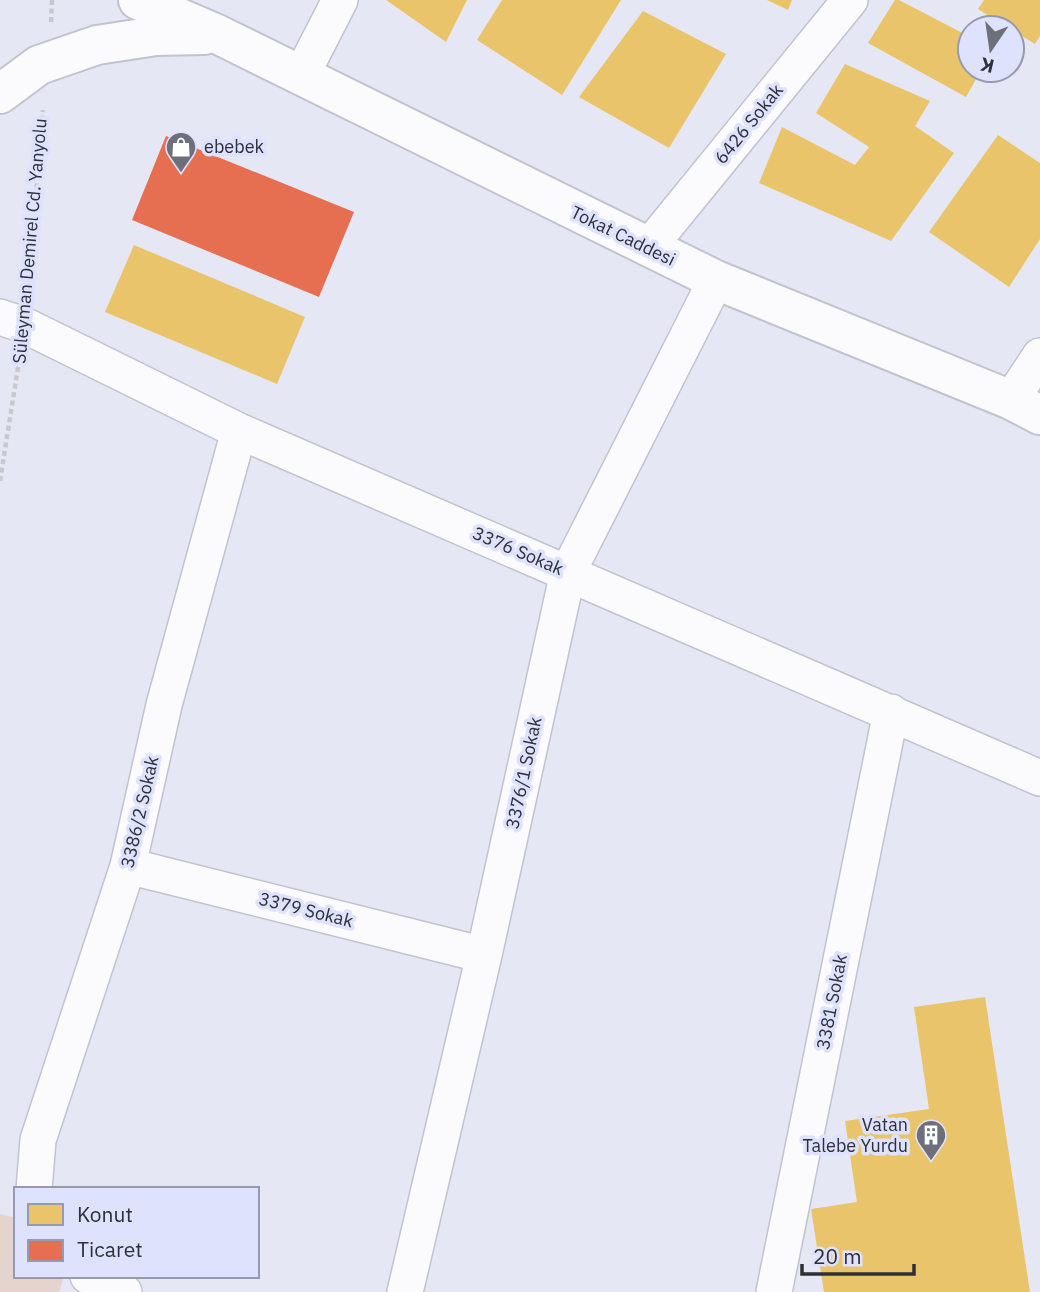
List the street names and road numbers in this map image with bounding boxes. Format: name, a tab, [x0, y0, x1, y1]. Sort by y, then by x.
street label: 6426 Sokak	[709, 79, 788, 168]
street label: Süleyman Demirel Cd. Yanyolu	[7, 117, 52, 365]
street label: Tokat Caddesi	[567, 200, 679, 271]
street label: 3376 Sokak	[469, 521, 568, 580]
street label: 3376/1 Sokak	[500, 714, 547, 831]
street label: 3386/2 Sokak	[115, 753, 164, 870]
street label: 3379 Sokak	[257, 887, 356, 932]
street label: 3381 Sokak	[811, 952, 852, 1051]

